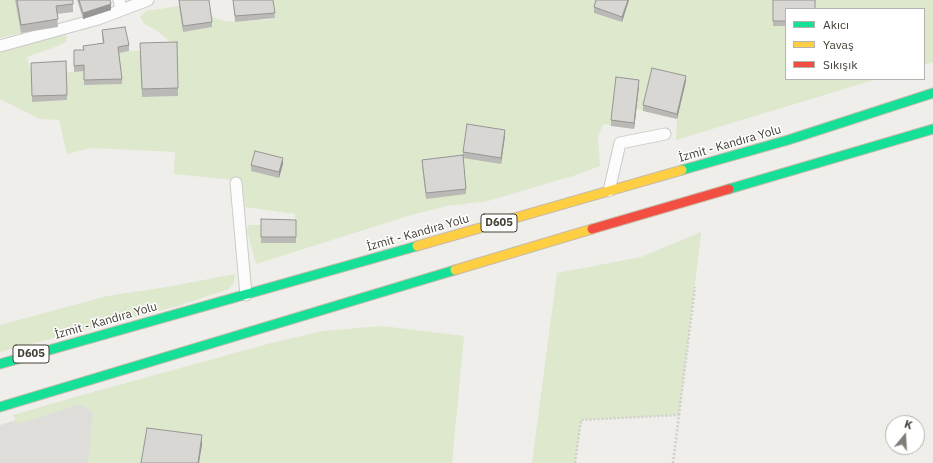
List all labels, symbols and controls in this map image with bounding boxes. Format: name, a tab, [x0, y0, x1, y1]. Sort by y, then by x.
legend	[785, 8, 925, 80]
text: Akıcı	[823, 17, 849, 32]
text: Yavaş	[823, 37, 854, 52]
text: Sıkışık	[823, 57, 857, 72]
street label: İzmit - Kandıra Yolu	[677, 122, 783, 166]
street label: İzmit - Kandıra Yolu	[365, 211, 471, 255]
road number: D605	[481, 214, 517, 232]
street label: İzmit - Kandıra Yolu	[53, 299, 159, 343]
road number: D605	[13, 345, 49, 363]
north arrow	[885, 415, 925, 455]
text: K	[903, 417, 914, 432]

